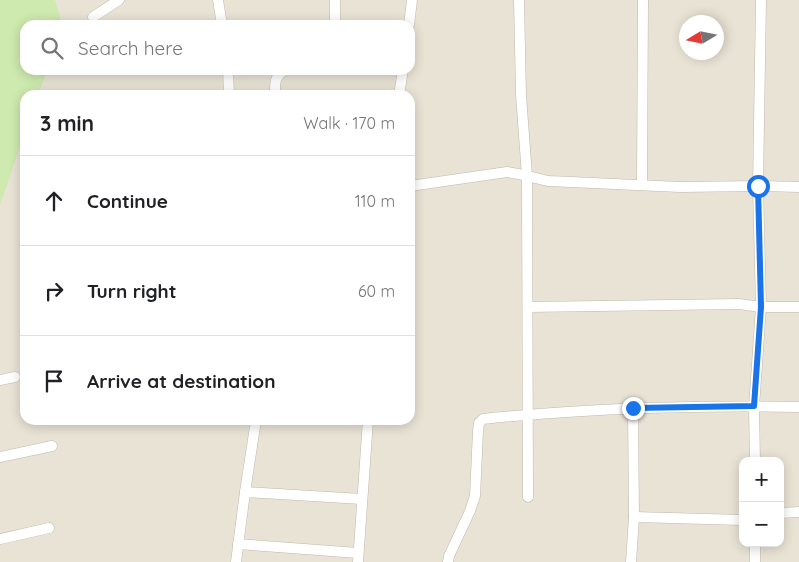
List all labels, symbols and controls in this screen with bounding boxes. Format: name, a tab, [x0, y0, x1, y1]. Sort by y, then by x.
north arrow	[679, 15, 724, 60]
search box	[20, 20, 415, 75]
icon: search	[38, 34, 66, 62]
text: Search here	[78, 36, 183, 60]
text: 3 min	[40, 110, 94, 136]
text: Walk · 170 m	[303, 113, 395, 133]
route start	[747, 175, 770, 198]
icon: ahead	[40, 187, 68, 215]
text: Continue	[87, 189, 168, 213]
text: 110 m	[355, 191, 395, 211]
icon: right	[40, 277, 68, 305]
text: Turn right	[87, 279, 176, 303]
text: 60 m	[358, 281, 395, 301]
icon: arrive	[40, 367, 68, 395]
text: Arrive at destination	[87, 369, 276, 393]
route end	[622, 397, 645, 420]
map controls	[739, 457, 784, 547]
button: +	[739, 457, 784, 502]
button: −	[739, 502, 784, 547]

